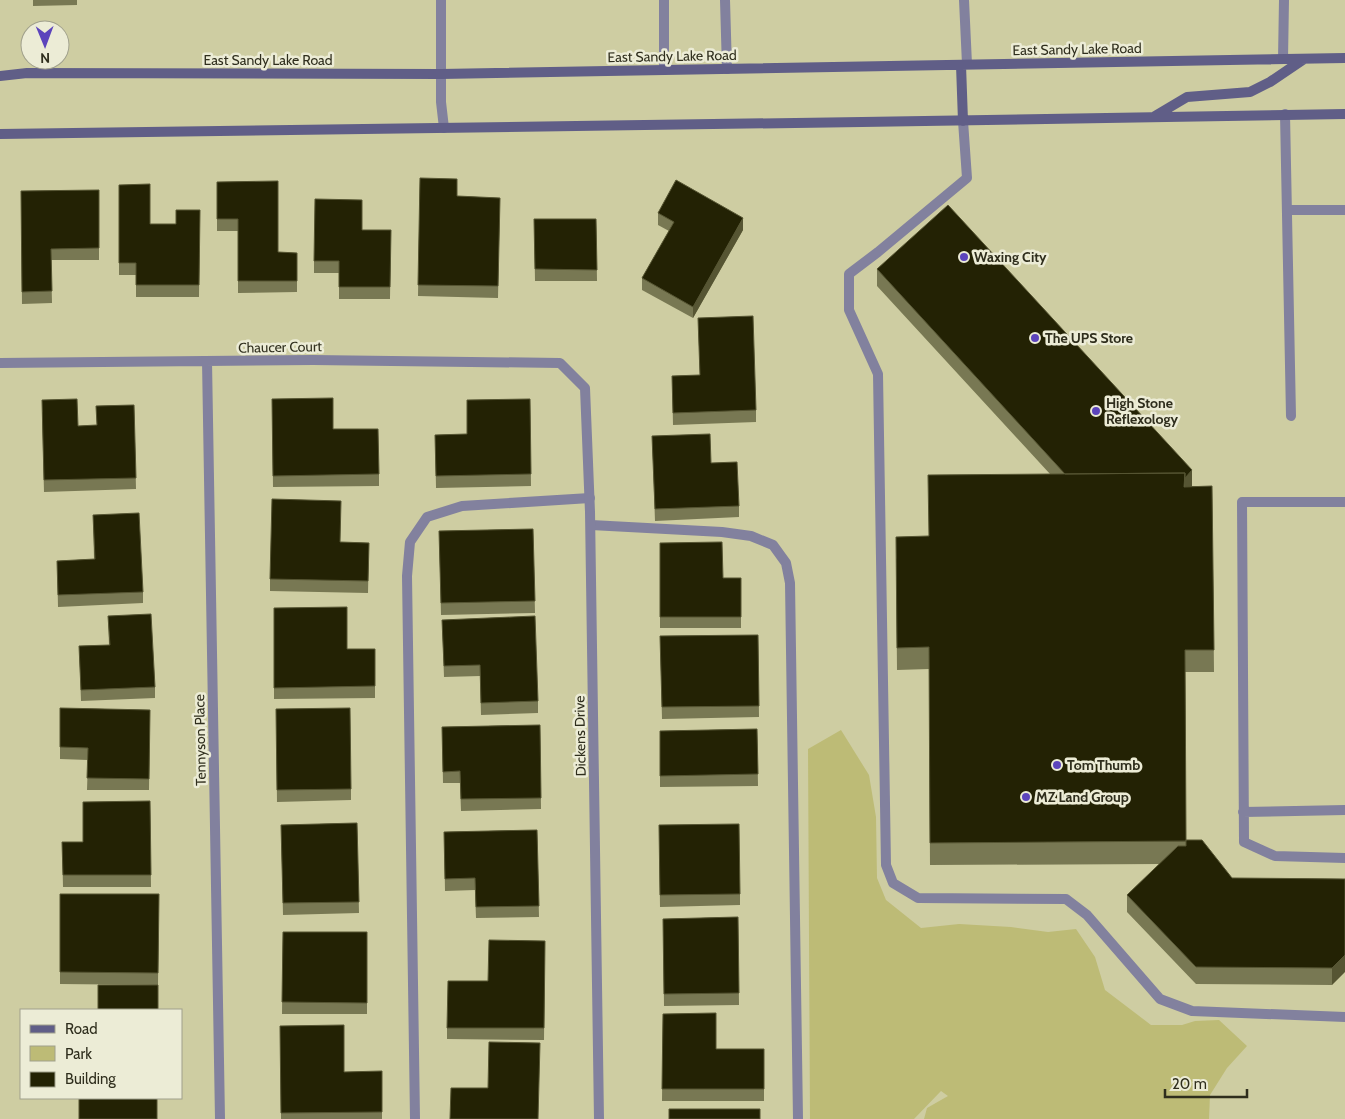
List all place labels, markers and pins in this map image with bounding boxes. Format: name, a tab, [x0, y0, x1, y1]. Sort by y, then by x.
place label: Waxing City	[974, 248, 1047, 266]
marker: Waxing City	[958, 251, 970, 263]
place label: The UPS Store	[1045, 329, 1133, 347]
marker: The UPS Store	[1029, 332, 1041, 344]
place label: High Stone Reflexology	[1106, 394, 1178, 428]
marker: High Stone Reflexology	[1090, 405, 1102, 417]
place label: Tom Thumb	[1067, 756, 1140, 774]
marker: Tom Thumb	[1051, 759, 1063, 771]
place label: MZ Land Group	[1036, 788, 1129, 806]
marker: MZ Land Group	[1020, 791, 1032, 803]

